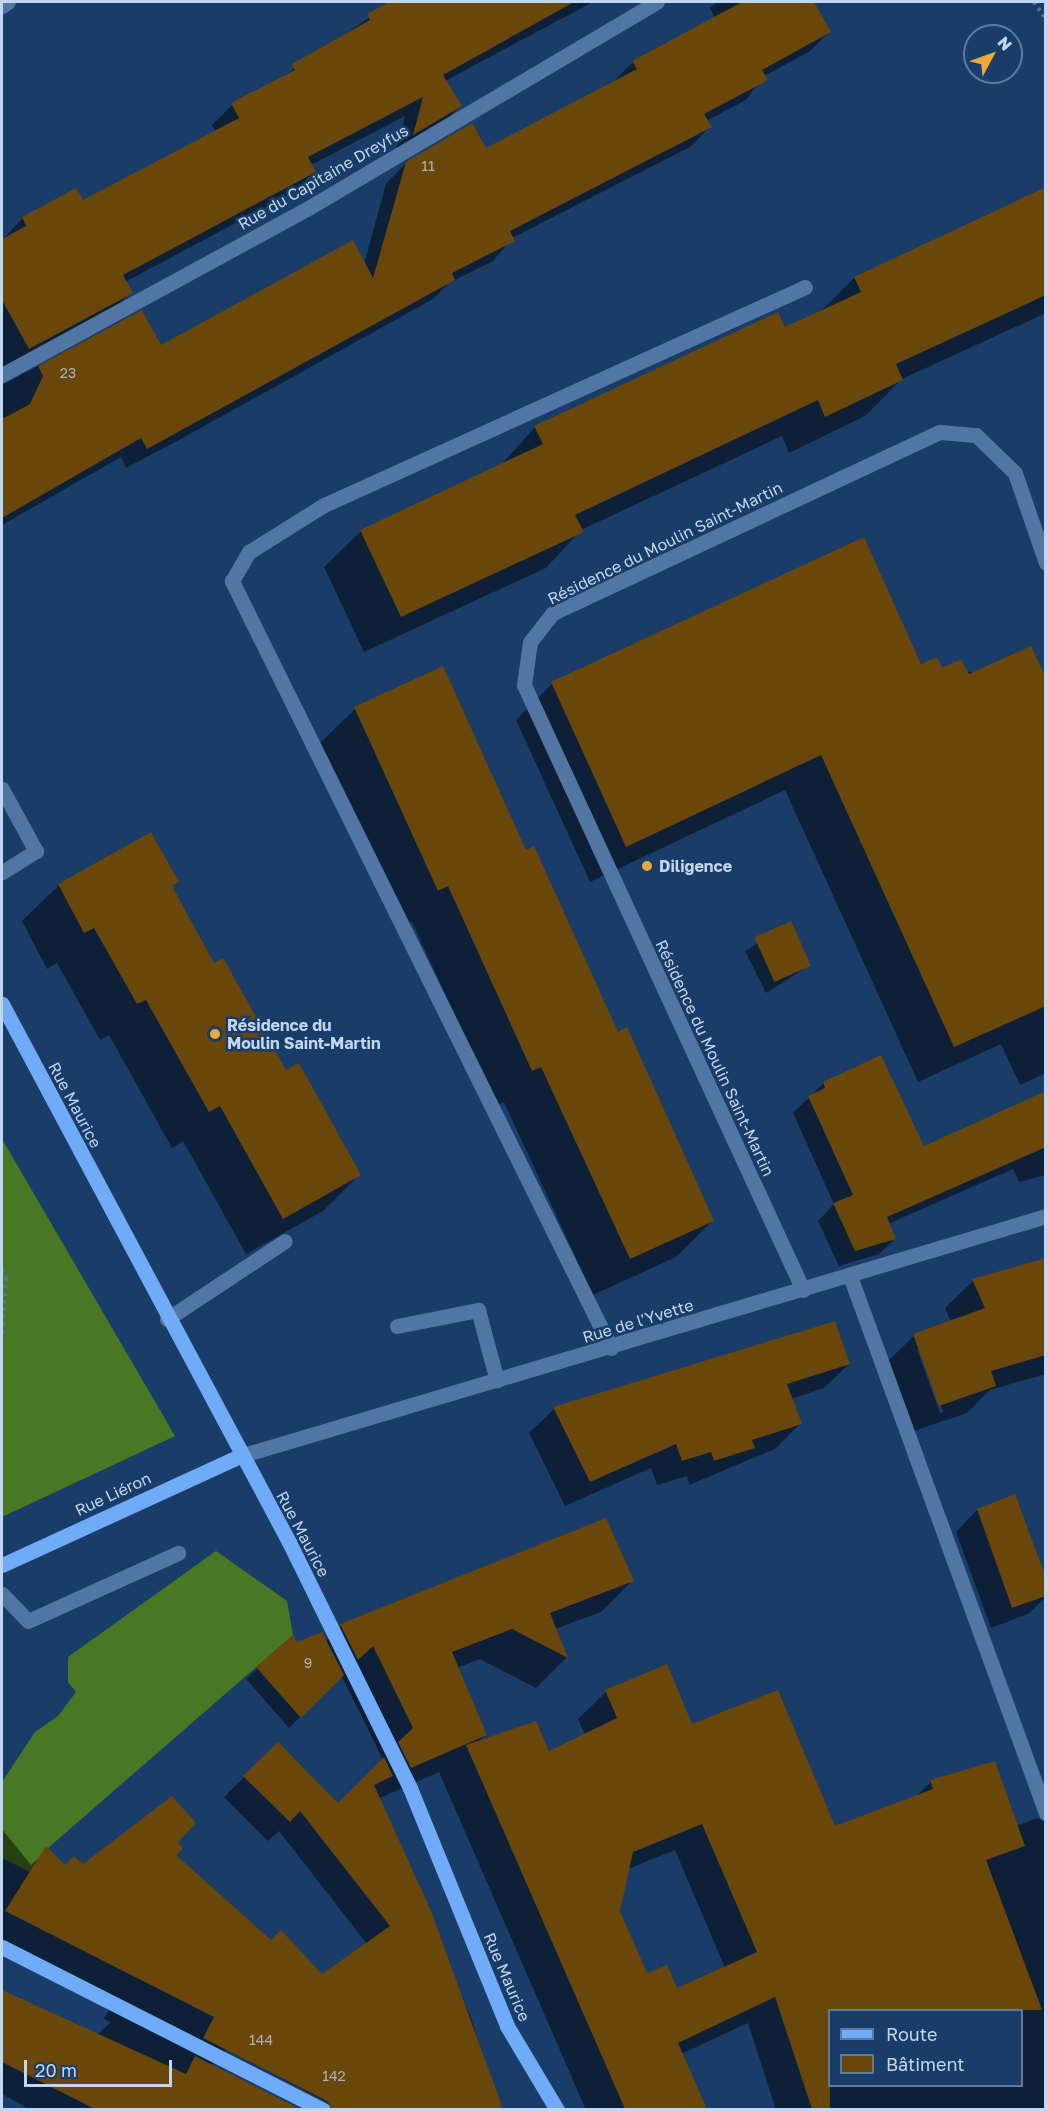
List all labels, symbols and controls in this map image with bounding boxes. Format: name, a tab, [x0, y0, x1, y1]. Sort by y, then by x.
north arrow	[963, 24, 1023, 84]
text: N	[994, 32, 1017, 55]
street label: Rue du Capitaine Dreyfus	[234, 120, 412, 234]
house number: 11	[421, 158, 435, 174]
house number: 23	[60, 365, 76, 381]
street label: Résidence du Moulin Saint-Martin	[544, 478, 786, 608]
place label: Diligence	[659, 856, 732, 876]
marker: Diligence	[640, 859, 654, 873]
street label: Résidence du Moulin Saint-Martin	[652, 937, 778, 1179]
place label: Résidence du Moulin Saint-Martin	[227, 1015, 381, 1053]
marker: Résidence du Moulin Saint-Martin	[208, 1027, 222, 1041]
street label: Rue Maurice	[44, 1059, 106, 1151]
street label: Rue de l'Yvette	[580, 1295, 696, 1347]
street label: Rue Liéron	[72, 1468, 154, 1520]
street label: Rue Maurice	[272, 1488, 334, 1580]
house number: 9	[304, 1655, 312, 1671]
street label: Rue Maurice	[480, 1930, 534, 2024]
legend	[828, 2009, 1023, 2087]
text: Route	[886, 2023, 937, 2045]
house number: 144	[249, 2032, 273, 2048]
scale bar	[27, 2048, 176, 2086]
text: Bâtiment	[886, 2053, 965, 2075]
text: 20 m	[35, 2059, 77, 2081]
house number: 142	[322, 2068, 346, 2084]

